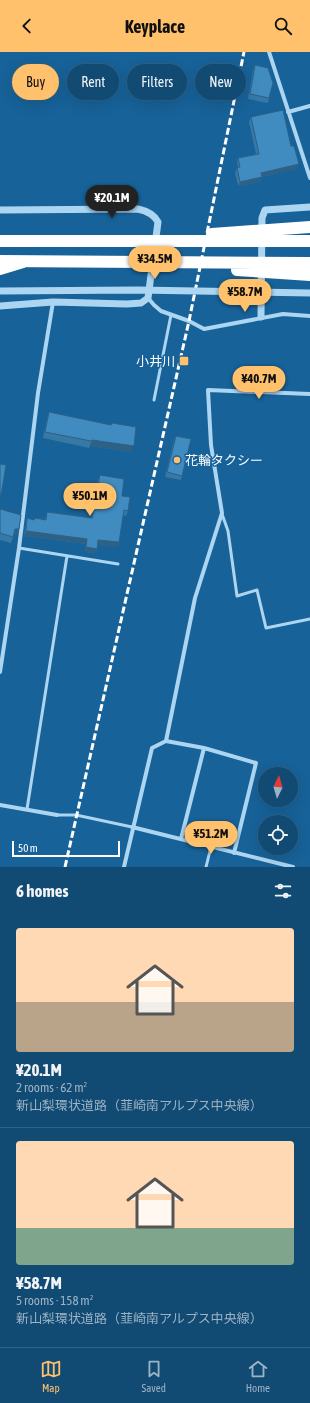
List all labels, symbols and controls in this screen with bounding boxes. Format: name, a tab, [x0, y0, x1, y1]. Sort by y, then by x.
icon: back	[16, 15, 38, 37]
icon: search	[272, 15, 294, 37]
text: Keyplace	[125, 16, 185, 37]
chip: Buy	[12, 64, 59, 100]
chip: Rent	[67, 64, 119, 100]
chip: Filters	[127, 64, 187, 100]
chip: New	[195, 64, 246, 100]
pin: ¥20.1M	[79, 185, 145, 219]
text: ¥20.1M	[94, 190, 130, 205]
pin: ¥34.5M	[122, 246, 188, 280]
text: ¥34.5M	[137, 251, 173, 266]
pin: ¥58.7M	[212, 279, 278, 313]
text: ¥58.7M	[227, 284, 263, 299]
place label: 小井川	[136, 354, 175, 369]
marker: 小井川	[178, 355, 190, 367]
pin: ¥40.7M	[226, 366, 292, 400]
text: ¥40.7M	[241, 371, 277, 386]
place label: 花輪タクシー	[185, 453, 263, 468]
marker: 花輪タクシー	[172, 455, 182, 465]
pin: ¥50.1M	[57, 483, 123, 517]
text: ¥50.1M	[72, 488, 108, 503]
north arrow	[258, 767, 298, 807]
map controls	[258, 767, 298, 855]
button: locate	[258, 815, 298, 855]
pin: ¥51.2M	[178, 821, 244, 855]
text: ¥51.2M	[193, 826, 229, 841]
scale bar	[12, 839, 120, 858]
text: 50 m	[18, 842, 38, 854]
icon: filters	[272, 880, 294, 902]
text: 6 homes	[16, 881, 69, 901]
icon: home	[119, 954, 191, 1026]
text: ¥20.1M	[16, 1060, 62, 1080]
text: 2 rooms · 62 m²	[16, 1080, 87, 1095]
text: 新山梨環状道路（韮崎南アルプス中央線）	[16, 1098, 263, 1113]
icon: home	[119, 1167, 191, 1239]
text: ¥58.7M	[16, 1273, 62, 1293]
text: 5 rooms · 158 m²	[16, 1293, 93, 1308]
text: 新山梨環状道路（韮崎南アルプス中央線）	[16, 1311, 263, 1326]
tab: Map	[40, 1358, 62, 1394]
tab: Saved	[142, 1358, 166, 1394]
tab: Home	[246, 1358, 270, 1394]

